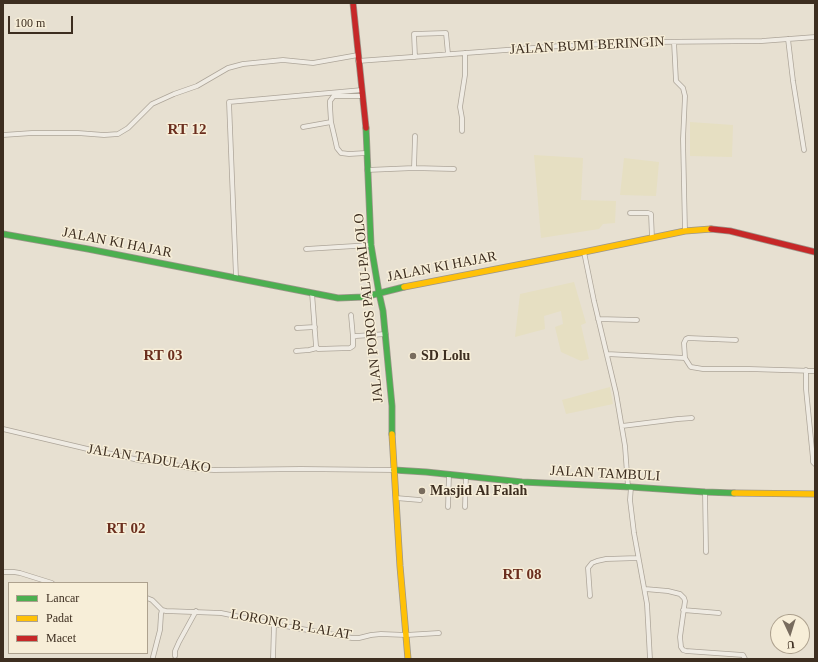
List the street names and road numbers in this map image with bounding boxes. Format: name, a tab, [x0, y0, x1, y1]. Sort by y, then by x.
street label: JALAN BUMI BERINGIN	[509, 34, 665, 58]
street label: JALAN POROS PALU-PALOLO	[351, 212, 387, 404]
street label: JALAN KI HAJAR	[61, 224, 173, 262]
street label: JALAN KI HAJAR	[386, 248, 498, 286]
street label: JALAN TADULAKO	[86, 441, 212, 477]
street label: JALAN TAMBULI	[549, 463, 661, 485]
street label: LORONG B. LALAT	[229, 606, 353, 644]

